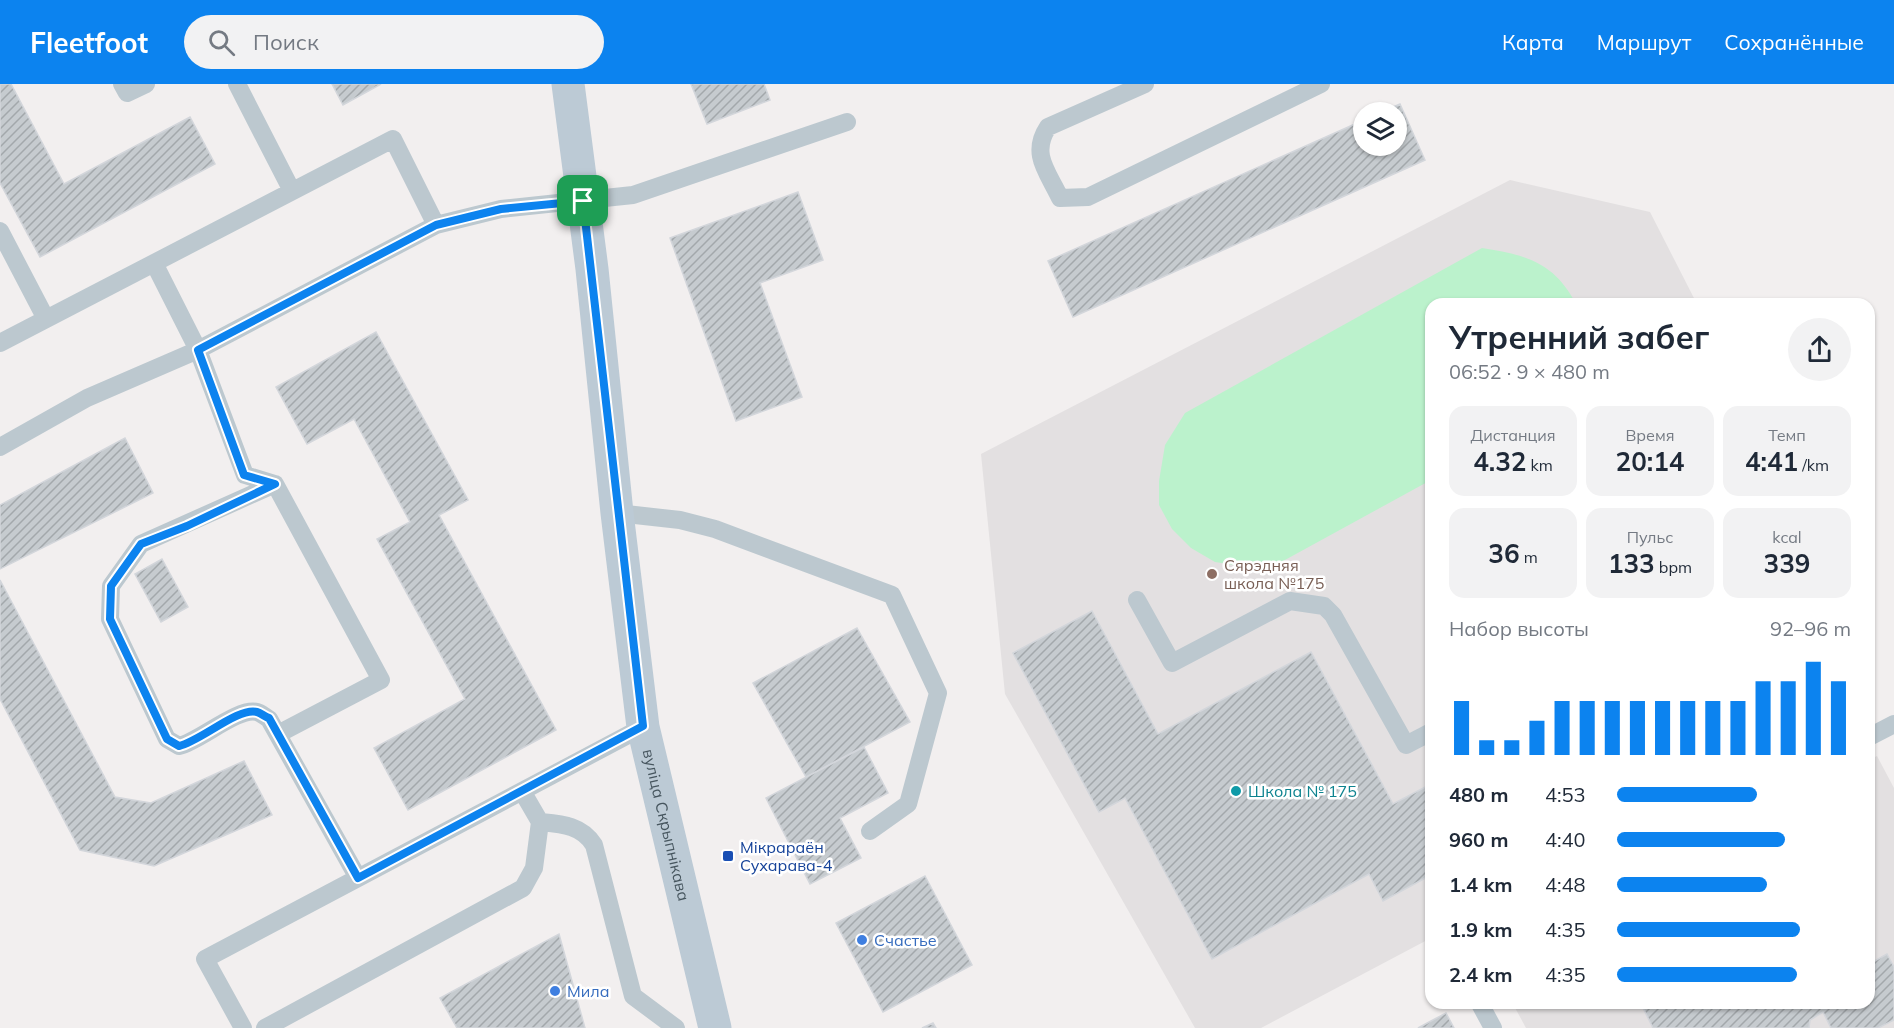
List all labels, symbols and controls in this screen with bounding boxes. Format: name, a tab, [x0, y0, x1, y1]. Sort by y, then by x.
search box	[184, 15, 604, 69]
text: Fleetfoot	[30, 25, 148, 60]
icon: search	[205, 26, 238, 59]
text: Поиск	[253, 28, 319, 56]
text: Карта	[1502, 29, 1564, 55]
text: Маршрут	[1597, 29, 1691, 55]
text: Сохранённые	[1724, 29, 1864, 55]
map controls	[1353, 102, 1407, 156]
button: layers	[1353, 102, 1407, 156]
pin	[557, 175, 608, 226]
icon: arrive	[566, 184, 599, 217]
text: Утренний забег	[1449, 316, 1710, 357]
button: share	[1788, 318, 1851, 381]
text: 06:52 · 9 × 480 m	[1449, 359, 1610, 384]
text: Дистанция	[1470, 425, 1556, 445]
text: Время	[1625, 425, 1675, 445]
text: Темп	[1768, 425, 1806, 445]
text: 4.32	[1473, 445, 1526, 478]
text: 20:14	[1616, 445, 1684, 478]
text: 4:41	[1745, 445, 1798, 478]
text: km	[1526, 455, 1553, 475]
text: /km	[1798, 455, 1829, 475]
text: Пульс	[1627, 527, 1673, 547]
text: kcal	[1772, 527, 1802, 547]
text: 36	[1488, 537, 1519, 570]
text: m	[1519, 547, 1538, 567]
text: 133	[1608, 547, 1655, 580]
text: 339	[1764, 547, 1810, 580]
place label: Сярэдняя школа №175	[1224, 555, 1324, 593]
text: bpm	[1655, 557, 1692, 577]
marker: Сярэдняя школа №175	[1205, 567, 1219, 581]
text: Набор высоты	[1449, 616, 1589, 641]
text: 92–96 m	[1770, 616, 1851, 641]
street label: вуліца Скрыпнікава	[639, 747, 694, 903]
place label: Школа № 175	[1248, 781, 1357, 801]
text: 480 m	[1449, 782, 1508, 807]
text: 4:53	[1545, 782, 1586, 807]
marker: Школа № 175	[1229, 784, 1243, 798]
text: 960 m	[1449, 827, 1508, 852]
text: 4:40	[1545, 827, 1586, 852]
place label: Мікрараён Сухарава-4	[740, 837, 833, 875]
marker: Мікрараён Сухарава-4	[721, 849, 735, 863]
text: 1.4 km	[1449, 872, 1512, 897]
text: 4:48	[1545, 872, 1586, 897]
text: 1.9 km	[1449, 917, 1512, 942]
text: 4:35	[1545, 917, 1586, 942]
place label: Счастье	[874, 930, 937, 950]
marker: Счастье	[855, 933, 869, 947]
text: 2.4 km	[1449, 962, 1512, 987]
text: 4:35	[1545, 962, 1586, 987]
place label: Мила	[567, 981, 609, 1001]
marker: Мила	[548, 984, 562, 998]

